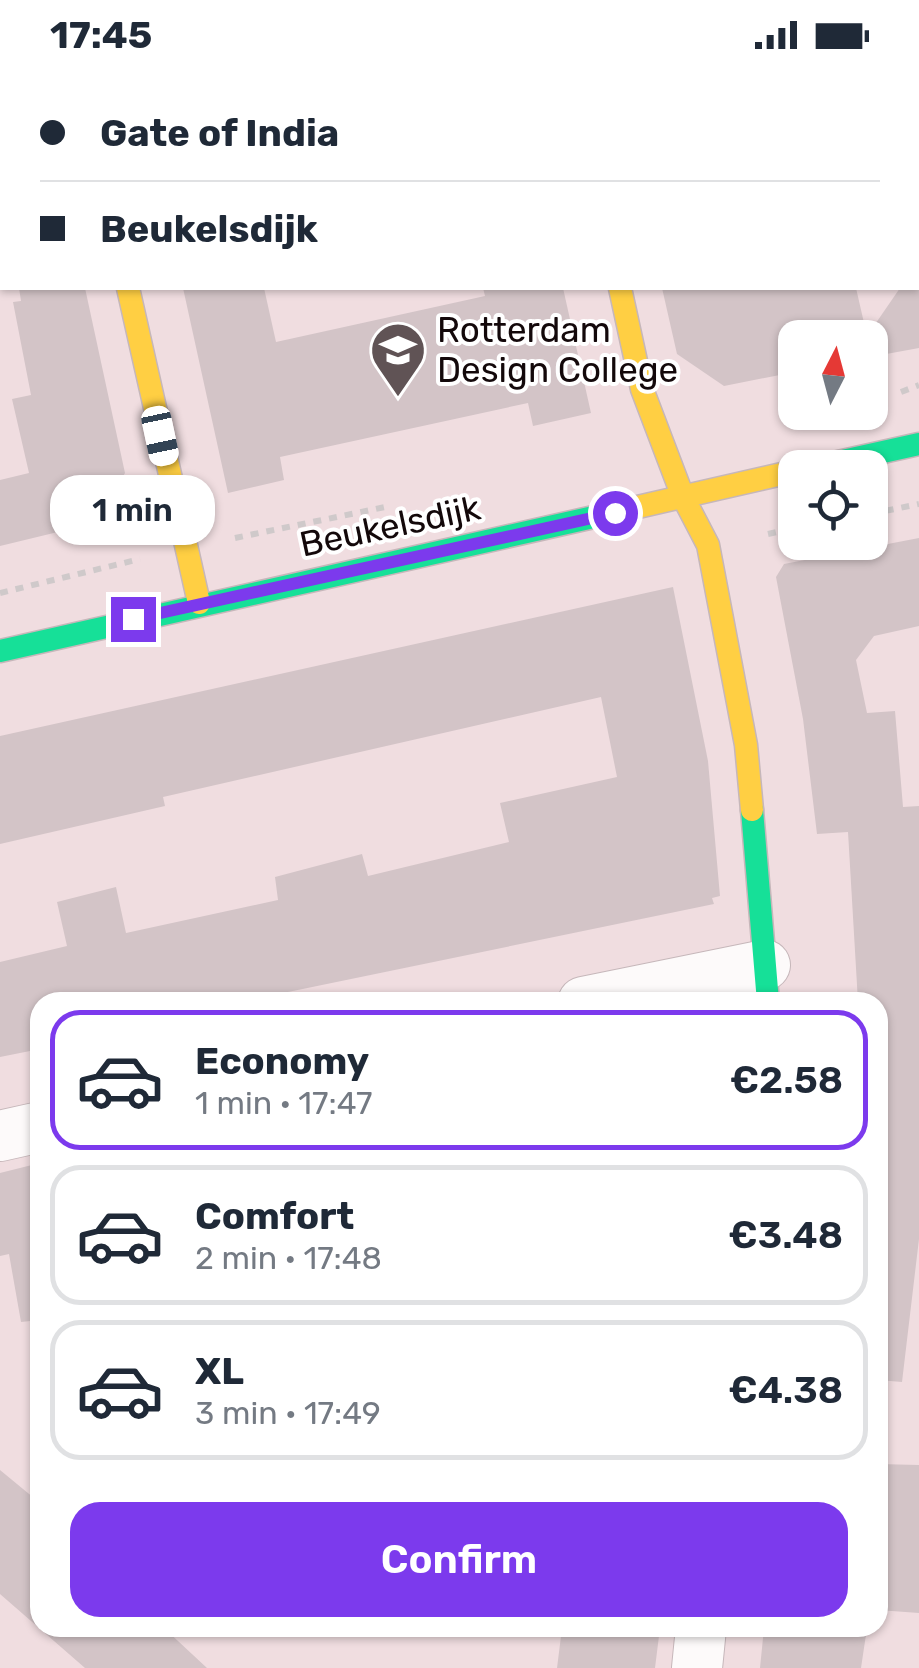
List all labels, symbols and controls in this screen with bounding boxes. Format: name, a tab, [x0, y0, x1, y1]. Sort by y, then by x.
text: 17:45	[50, 12, 152, 58]
text: Gate of India	[100, 110, 339, 156]
text: Beukelsdijk	[100, 206, 318, 252]
place label: Rotterdam Design College	[437, 309, 678, 391]
school or university icon: Rotterdam Design College	[368, 320, 428, 399]
north arrow	[778, 320, 888, 430]
map controls	[778, 320, 888, 560]
car	[139, 404, 181, 468]
button: locate	[778, 450, 888, 560]
callout: 1 min	[51, 474, 216, 544]
street label: Beukelsdijk	[296, 486, 484, 566]
text: 1 min	[92, 491, 173, 529]
route start	[593, 491, 638, 536]
route end	[111, 597, 156, 642]
icon: car	[75, 1035, 165, 1125]
text: Economy	[195, 1038, 369, 1084]
text: €2.58	[730, 1057, 843, 1103]
text: 1 min · 17:47	[195, 1084, 372, 1122]
icon: car	[75, 1190, 165, 1280]
text: Comfort	[195, 1193, 354, 1239]
text: €3.48	[728, 1212, 843, 1258]
text: 2 min · 17:48	[195, 1239, 382, 1277]
icon: car	[75, 1345, 165, 1435]
text: XL	[195, 1348, 244, 1394]
text: €4.38	[728, 1367, 843, 1413]
text: 3 min · 17:49	[195, 1394, 381, 1432]
button: Confirm	[70, 1502, 848, 1617]

